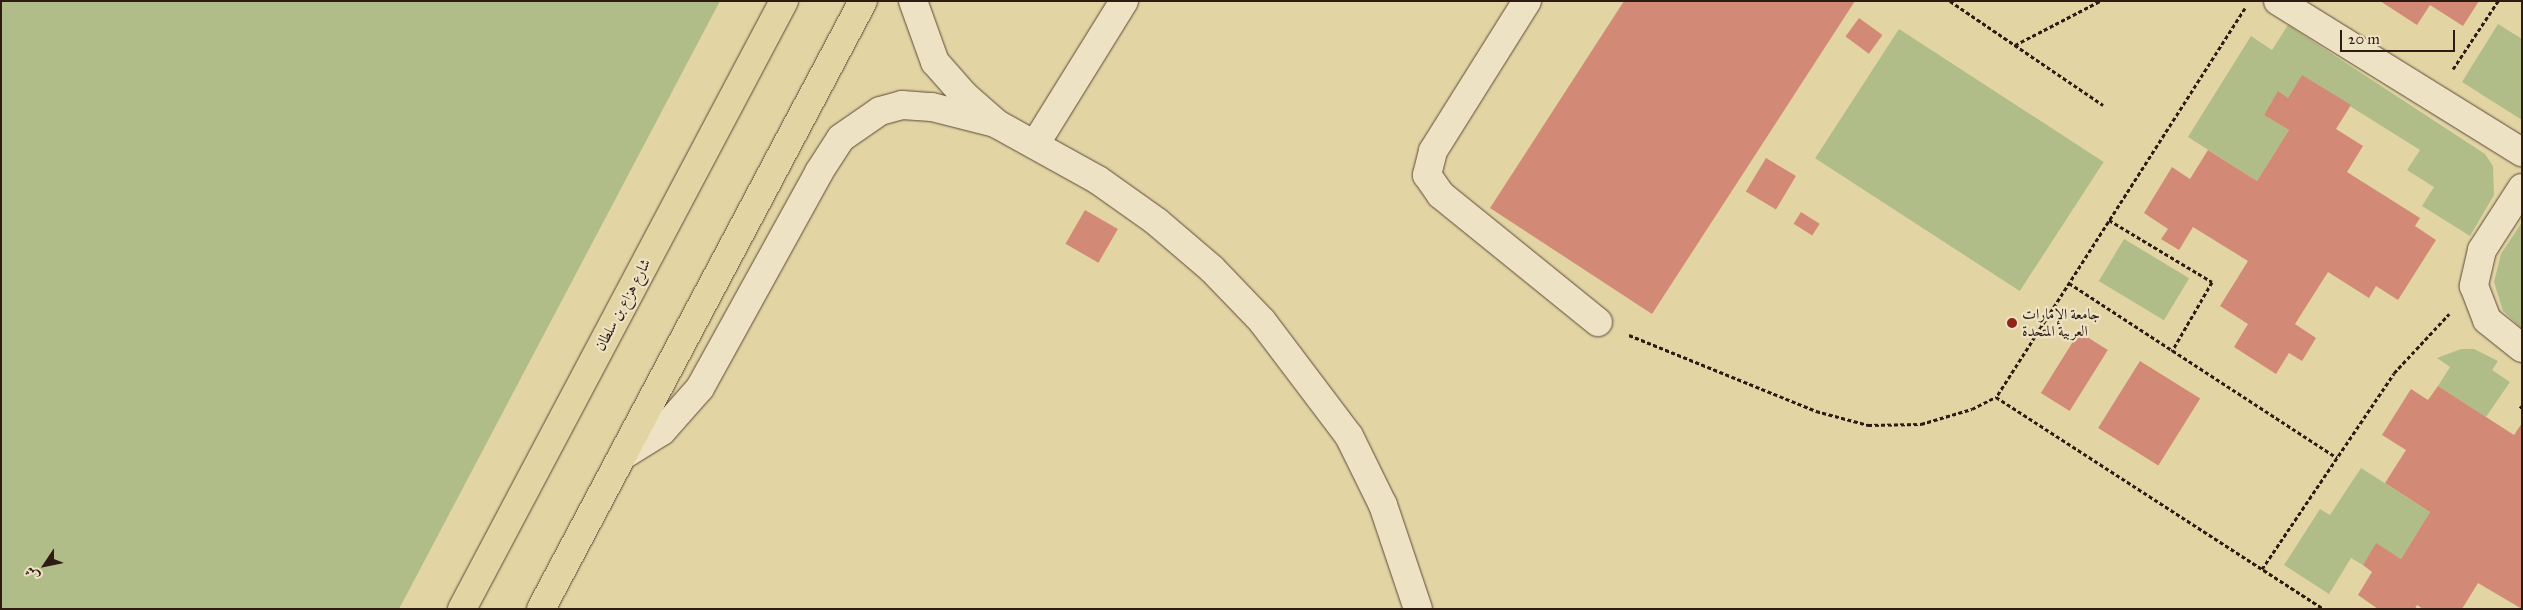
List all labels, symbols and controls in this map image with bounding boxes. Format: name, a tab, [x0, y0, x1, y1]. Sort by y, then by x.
scale bar	[2343, 20, 2458, 52]
text: 20 m	[2348, 30, 2380, 48]
street label: شارع هزاع بن سلطان	[591, 256, 655, 354]
place label: جامعة الإمارات العربية المتحدة	[2022, 305, 2100, 340]
marker: جامعة الإمارات العربية المتحدة	[2006, 317, 2018, 329]
north arrow	[20, 540, 70, 590]
text: ش	[21, 563, 43, 584]

